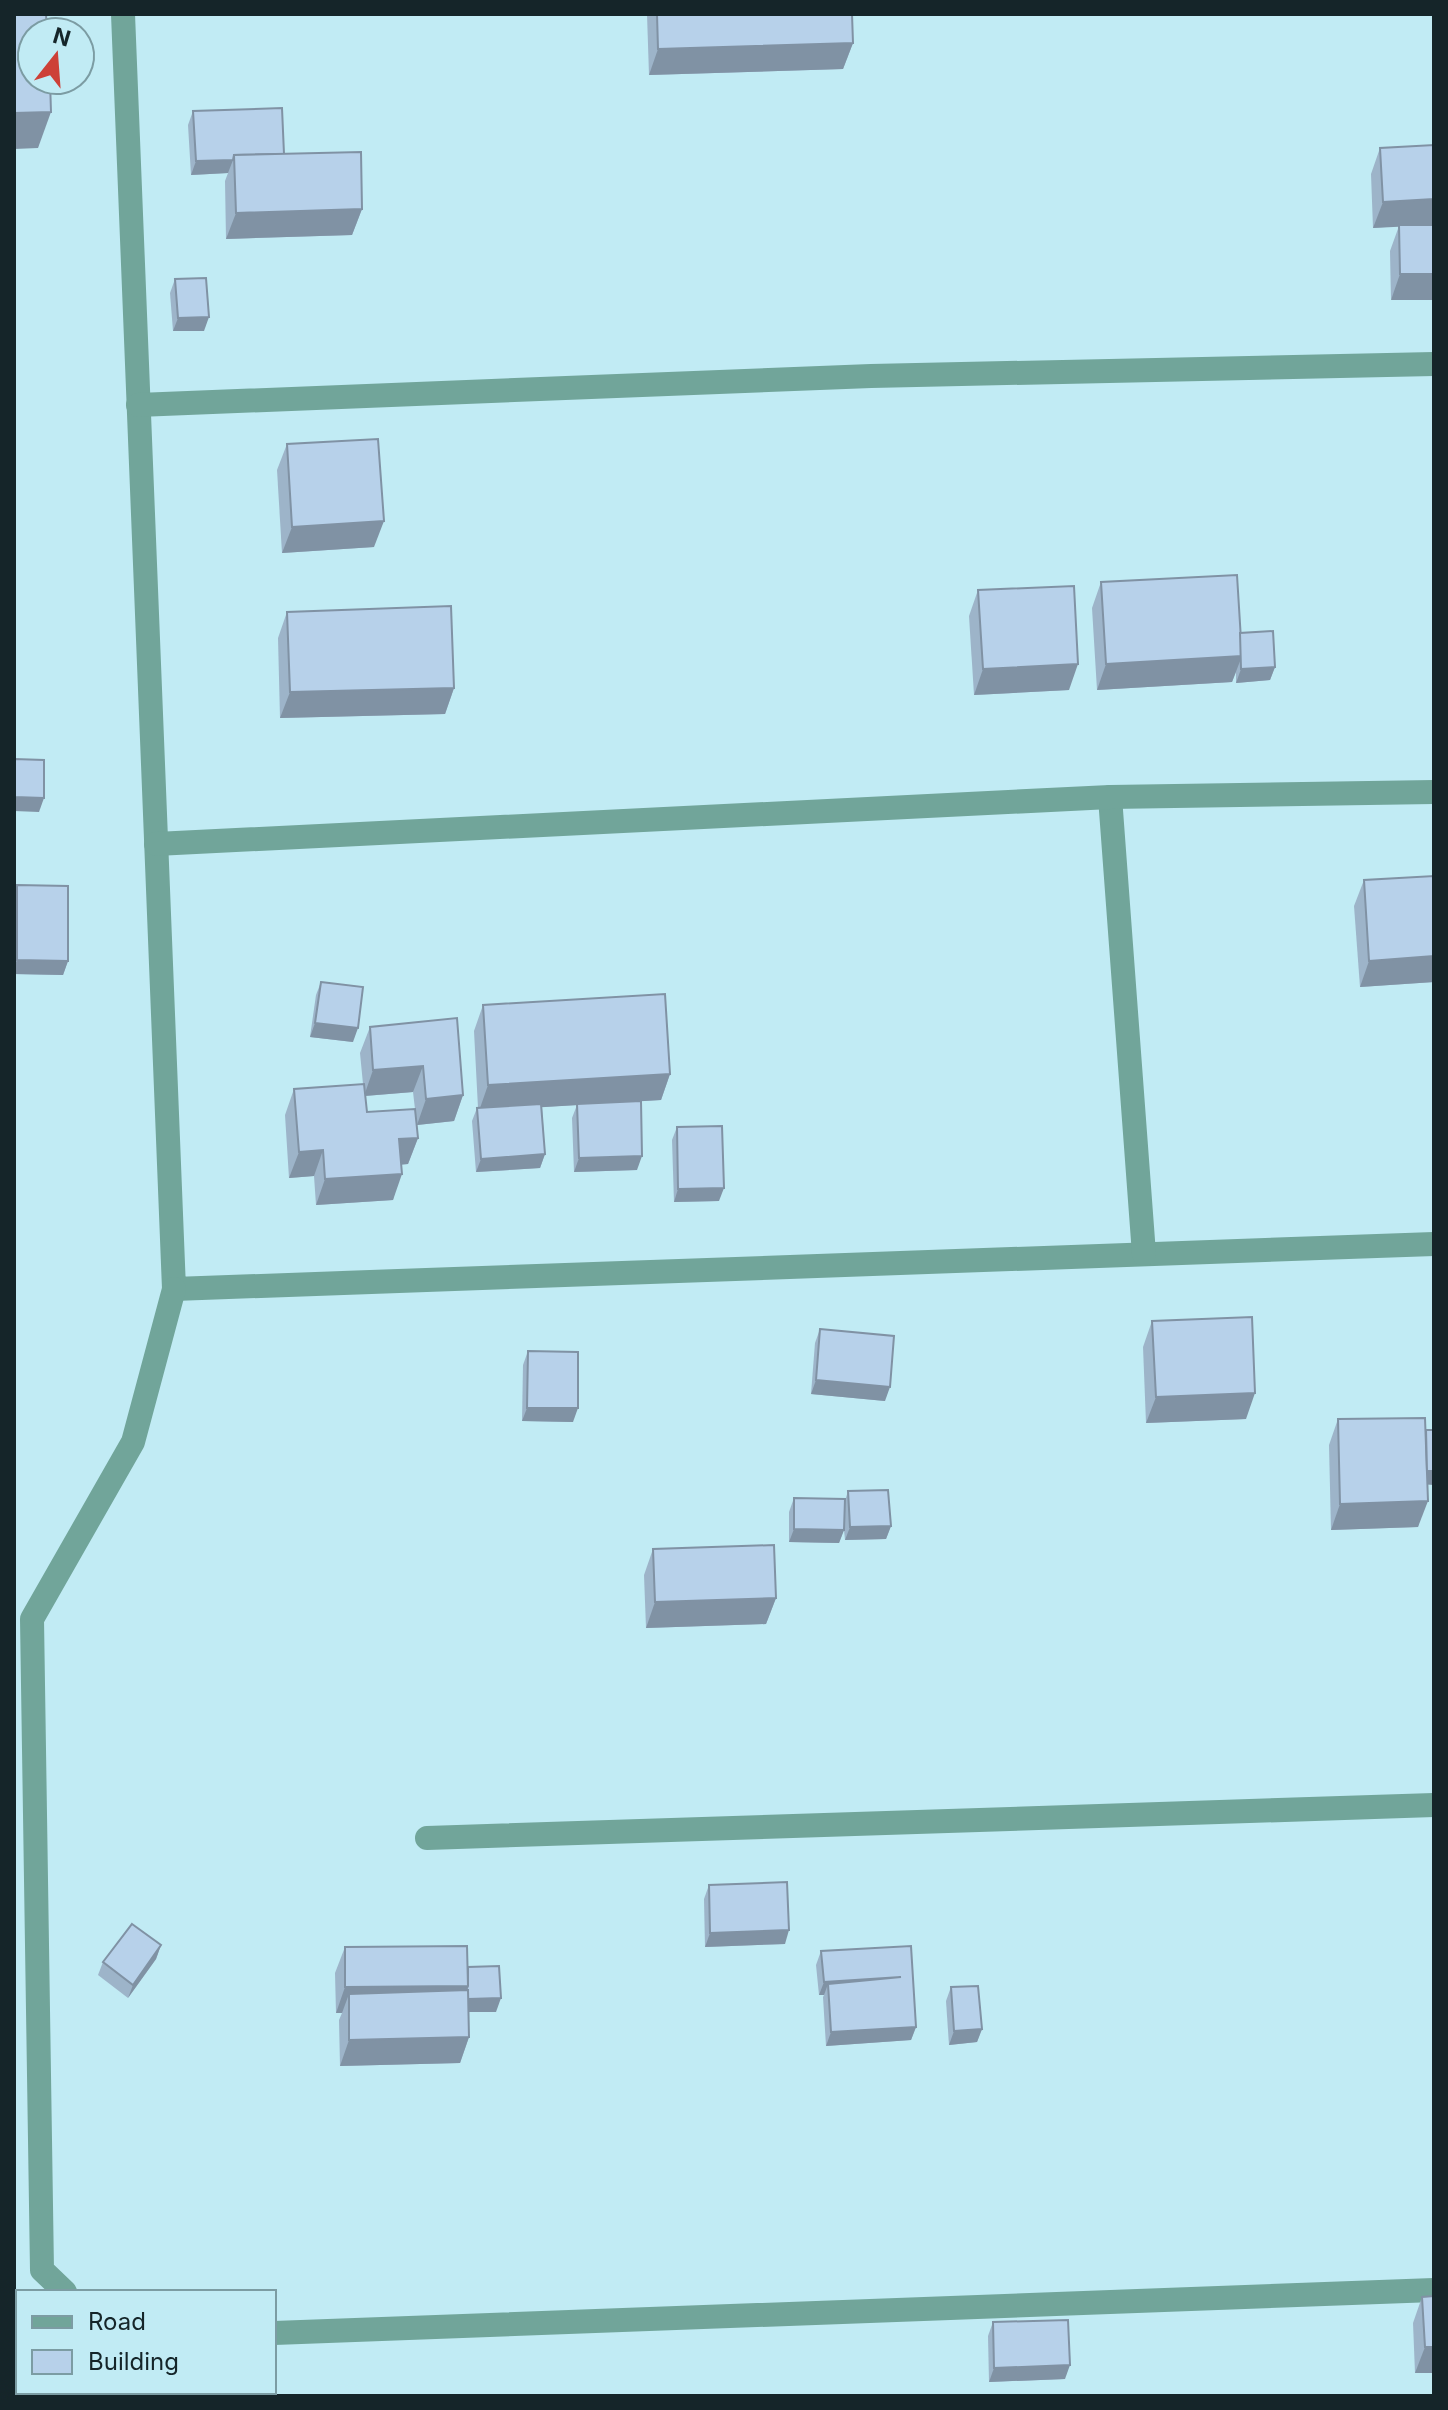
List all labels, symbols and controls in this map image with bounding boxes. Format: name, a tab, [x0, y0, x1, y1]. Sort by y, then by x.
north arrow	[16, 16, 96, 96]
text: N	[50, 22, 74, 52]
legend	[16, 2290, 276, 2394]
text: Road	[88, 2307, 146, 2336]
text: Building	[88, 2347, 179, 2376]

